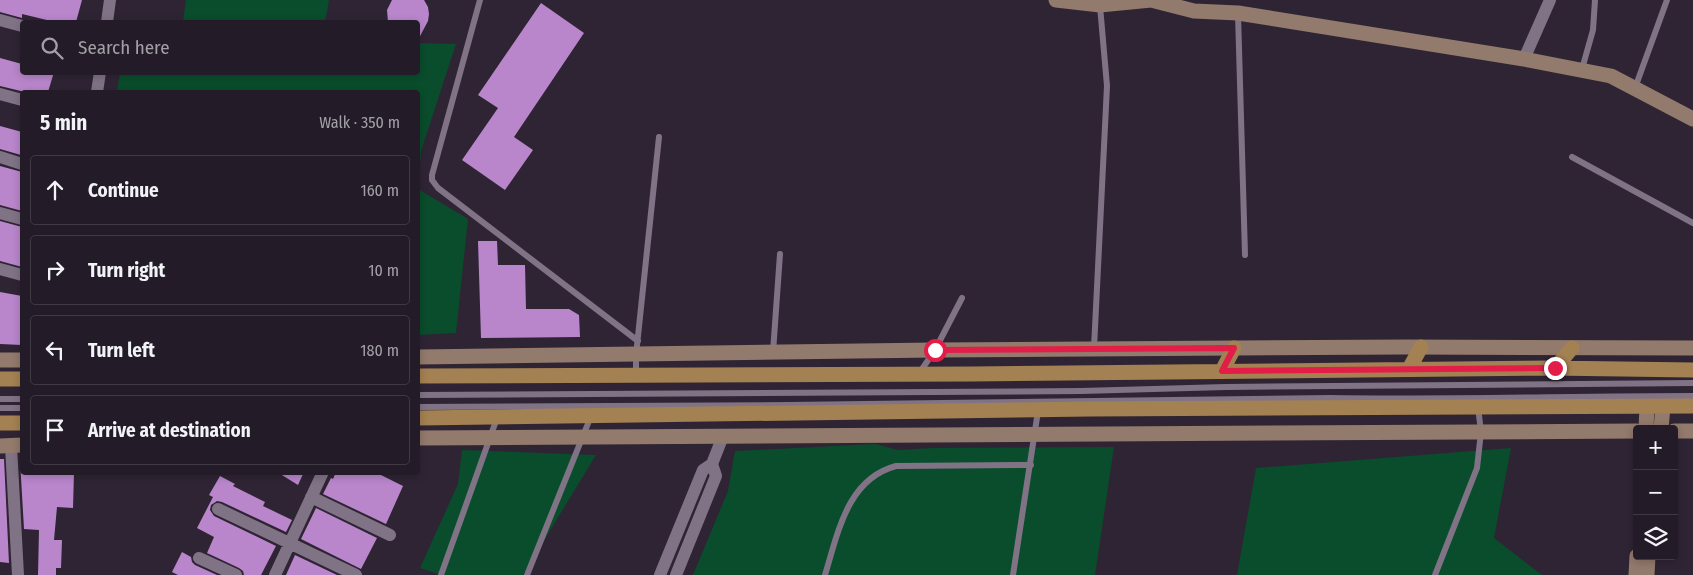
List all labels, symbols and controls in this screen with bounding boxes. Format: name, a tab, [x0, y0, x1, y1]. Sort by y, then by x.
search box	[20, 20, 420, 75]
icon: search	[38, 34, 66, 62]
text: Search here	[78, 36, 170, 59]
text: 5 min	[40, 110, 87, 136]
text: Walk · 350 m	[319, 113, 400, 132]
icon: ahead	[41, 176, 69, 204]
text: Continue	[88, 179, 159, 202]
text: 160 m	[360, 181, 399, 200]
icon: right	[41, 256, 69, 284]
text: Turn right	[88, 259, 165, 282]
text: 10 m	[368, 261, 399, 280]
icon: left	[41, 336, 69, 364]
text: Turn left	[88, 339, 155, 362]
route start	[924, 339, 947, 362]
text: 180 m	[360, 341, 399, 360]
route end	[1544, 357, 1567, 380]
icon: arrive	[41, 416, 69, 444]
text: Arrive at destination	[88, 419, 251, 442]
map controls	[1633, 425, 1678, 560]
button: +	[1633, 425, 1678, 470]
button: −	[1633, 470, 1678, 515]
button: layers	[1633, 515, 1678, 560]

